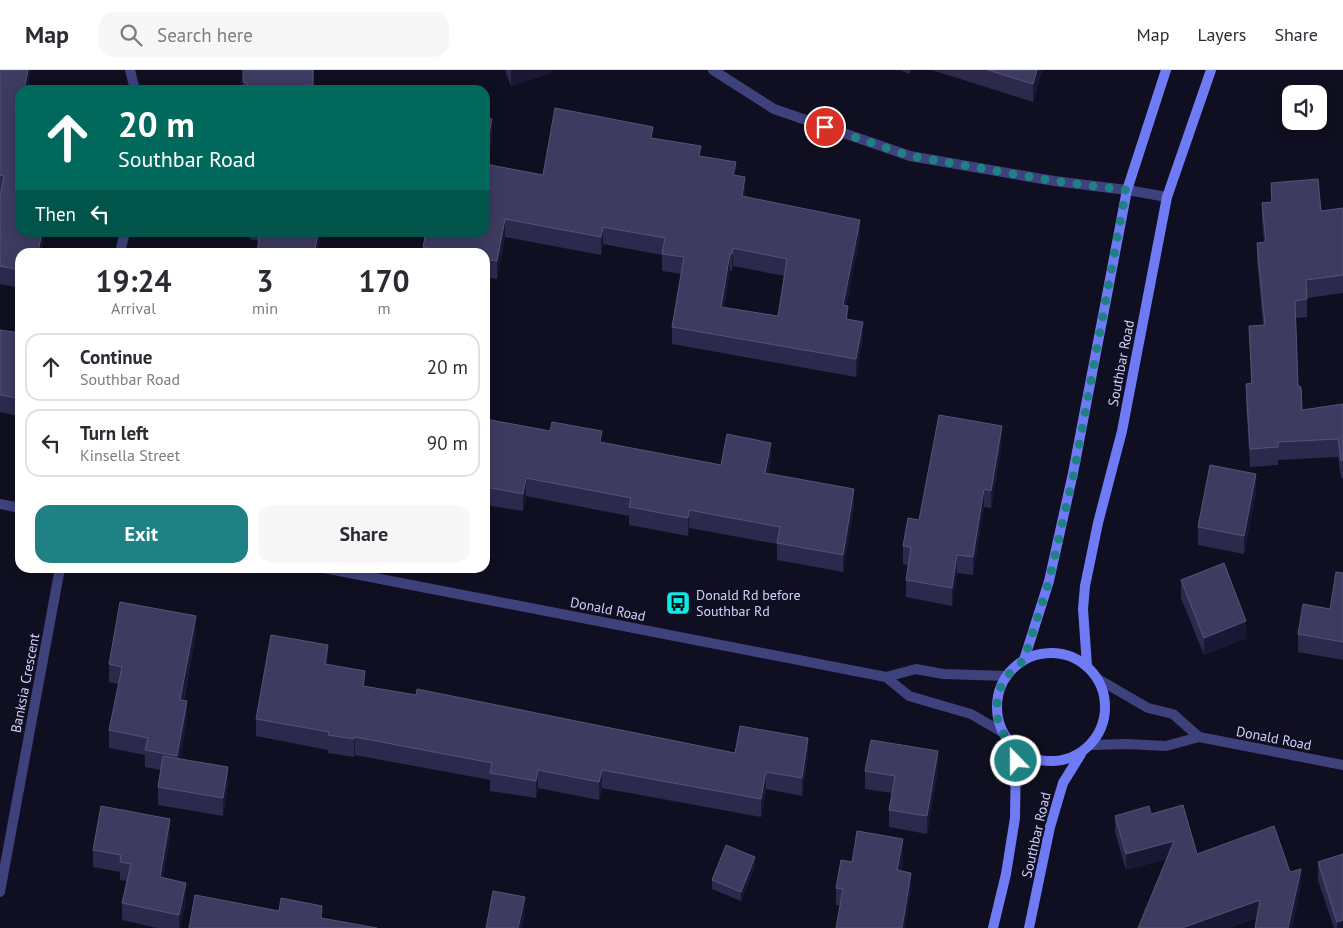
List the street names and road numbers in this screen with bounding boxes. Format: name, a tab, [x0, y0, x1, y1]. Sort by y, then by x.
street label: Southbar Road	[1104, 318, 1138, 408]
street label: Donald Road	[569, 593, 647, 625]
street label: Banksia Crescent	[7, 632, 44, 734]
street label: Donald Road	[1235, 722, 1313, 754]
street label: Southbar Road	[1017, 790, 1055, 880]

